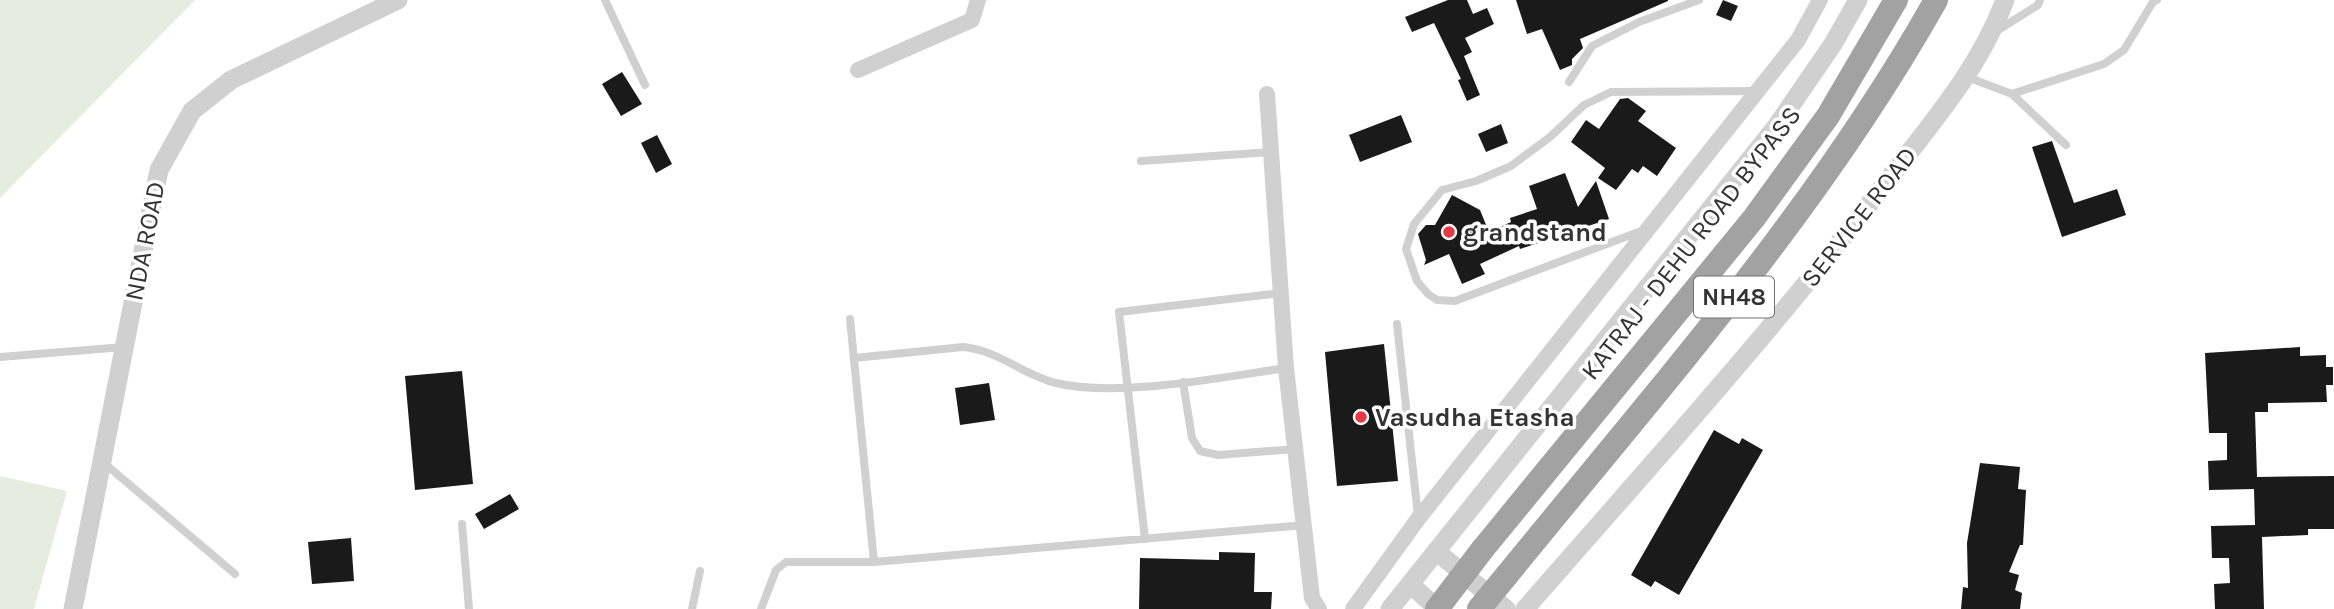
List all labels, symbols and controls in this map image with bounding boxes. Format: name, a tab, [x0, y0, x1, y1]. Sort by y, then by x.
street label: KATRAJ - DEHU ROAD BYPASS	[1574, 100, 1808, 386]
street label: SERVICE ROAD	[1795, 141, 1923, 293]
street label: NDA ROAD	[118, 179, 172, 303]
place label: grandstand	[1463, 217, 1607, 248]
marker: grandstand	[1441, 224, 1457, 240]
road number: NH48	[1694, 276, 1774, 318]
place label: Vasudha Etasha	[1375, 402, 1575, 433]
marker: Vasudha Etasha	[1353, 409, 1369, 425]

